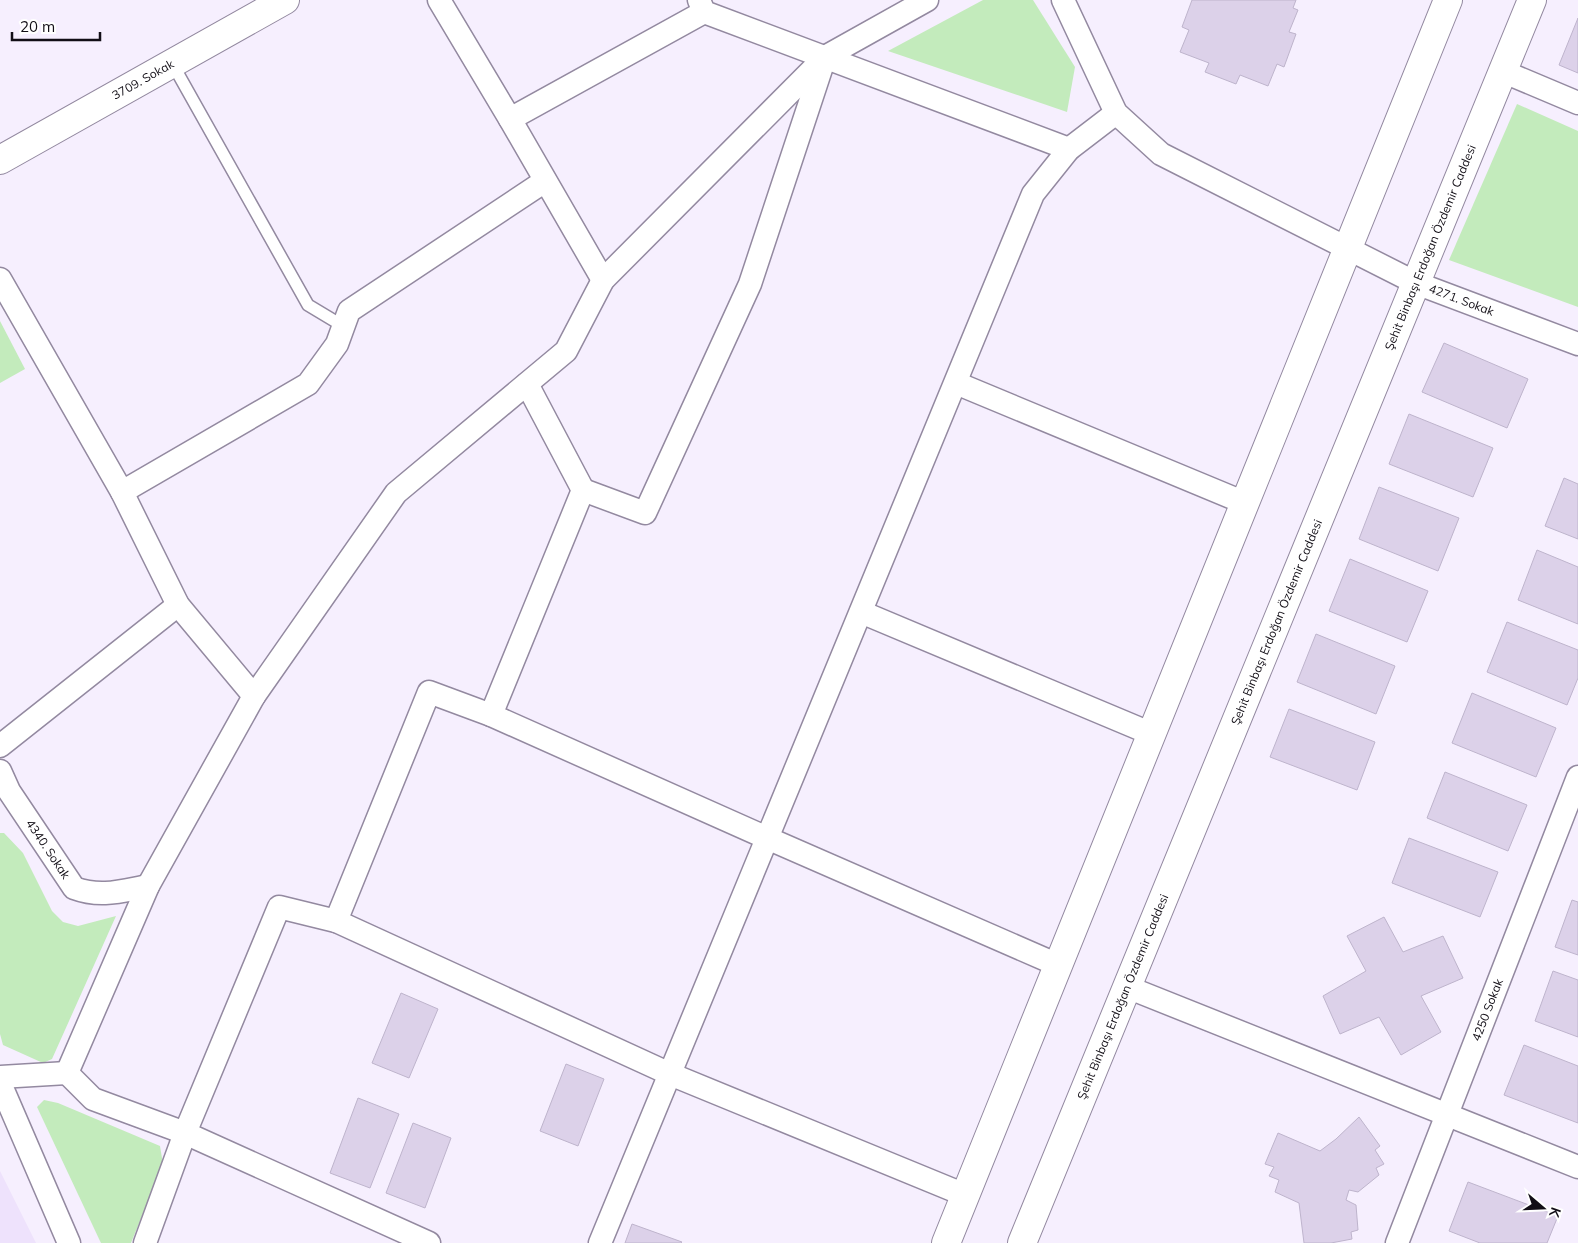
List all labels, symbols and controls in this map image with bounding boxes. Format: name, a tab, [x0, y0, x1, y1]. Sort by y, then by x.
scale bar	[12, 10, 100, 42]
text: 20 m	[20, 17, 55, 36]
street label: 3709. Sokak	[109, 56, 177, 103]
street label: Şehit Binbaşı Erdoğan Özdemir Caddesi	[1381, 142, 1479, 352]
street label: 4271. Sokak	[1427, 281, 1497, 319]
street label: Şehit Binbaşı Erdoğan Özdemir Caddesi	[1227, 517, 1325, 727]
street label: 4340. Sokak	[23, 816, 74, 882]
street label: Şehit Binbaşı Erdoğan Özdemir Caddesi	[1074, 892, 1171, 1102]
street label: 4250 Sokak	[1468, 976, 1506, 1043]
north arrow	[1518, 1183, 1568, 1233]
text: K	[1545, 1205, 1565, 1220]

